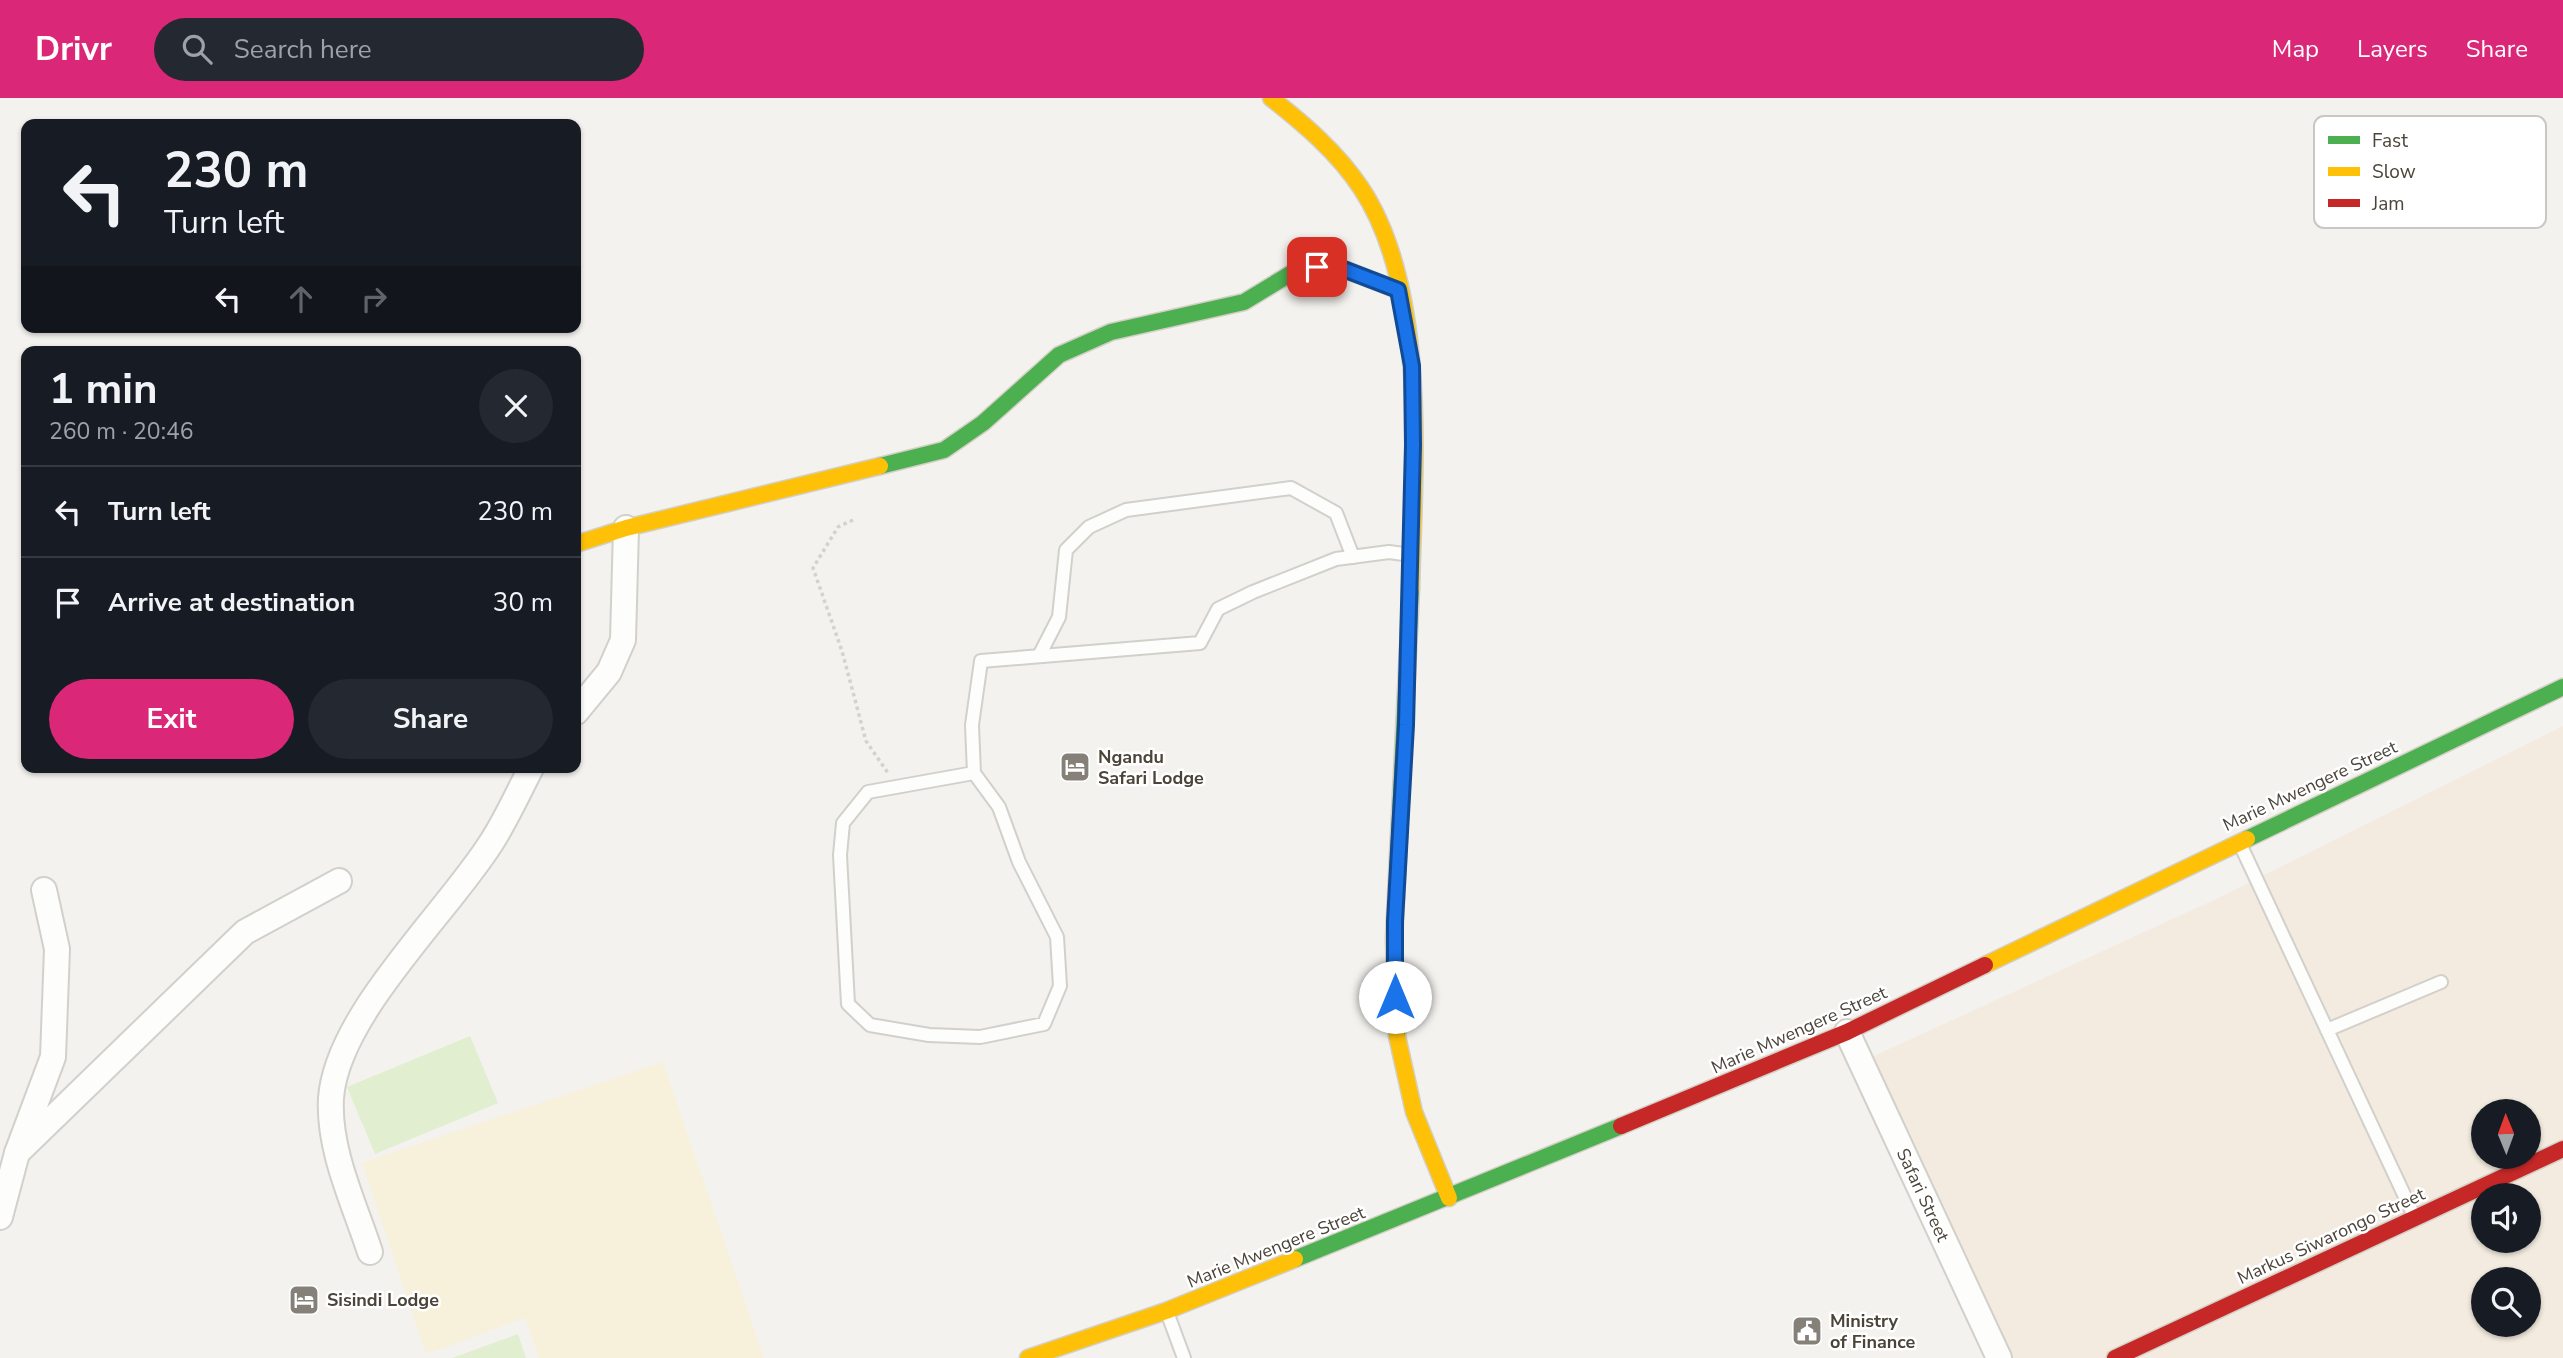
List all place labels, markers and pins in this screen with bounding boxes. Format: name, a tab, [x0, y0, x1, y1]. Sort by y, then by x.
pin	[1287, 237, 1347, 297]
place label: Ngandu Safari Lodge	[1098, 745, 1204, 790]
hotel icon: Ngandu Safari Lodge	[1058, 750, 1092, 784]
hotel icon: Sisindi Lodge	[287, 1283, 321, 1317]
place label: Sisindi Lodge	[327, 1288, 439, 1312]
place label: Ministry of Finance	[1830, 1309, 1916, 1354]
public building icon: Ministry of Finance	[1790, 1314, 1824, 1348]

